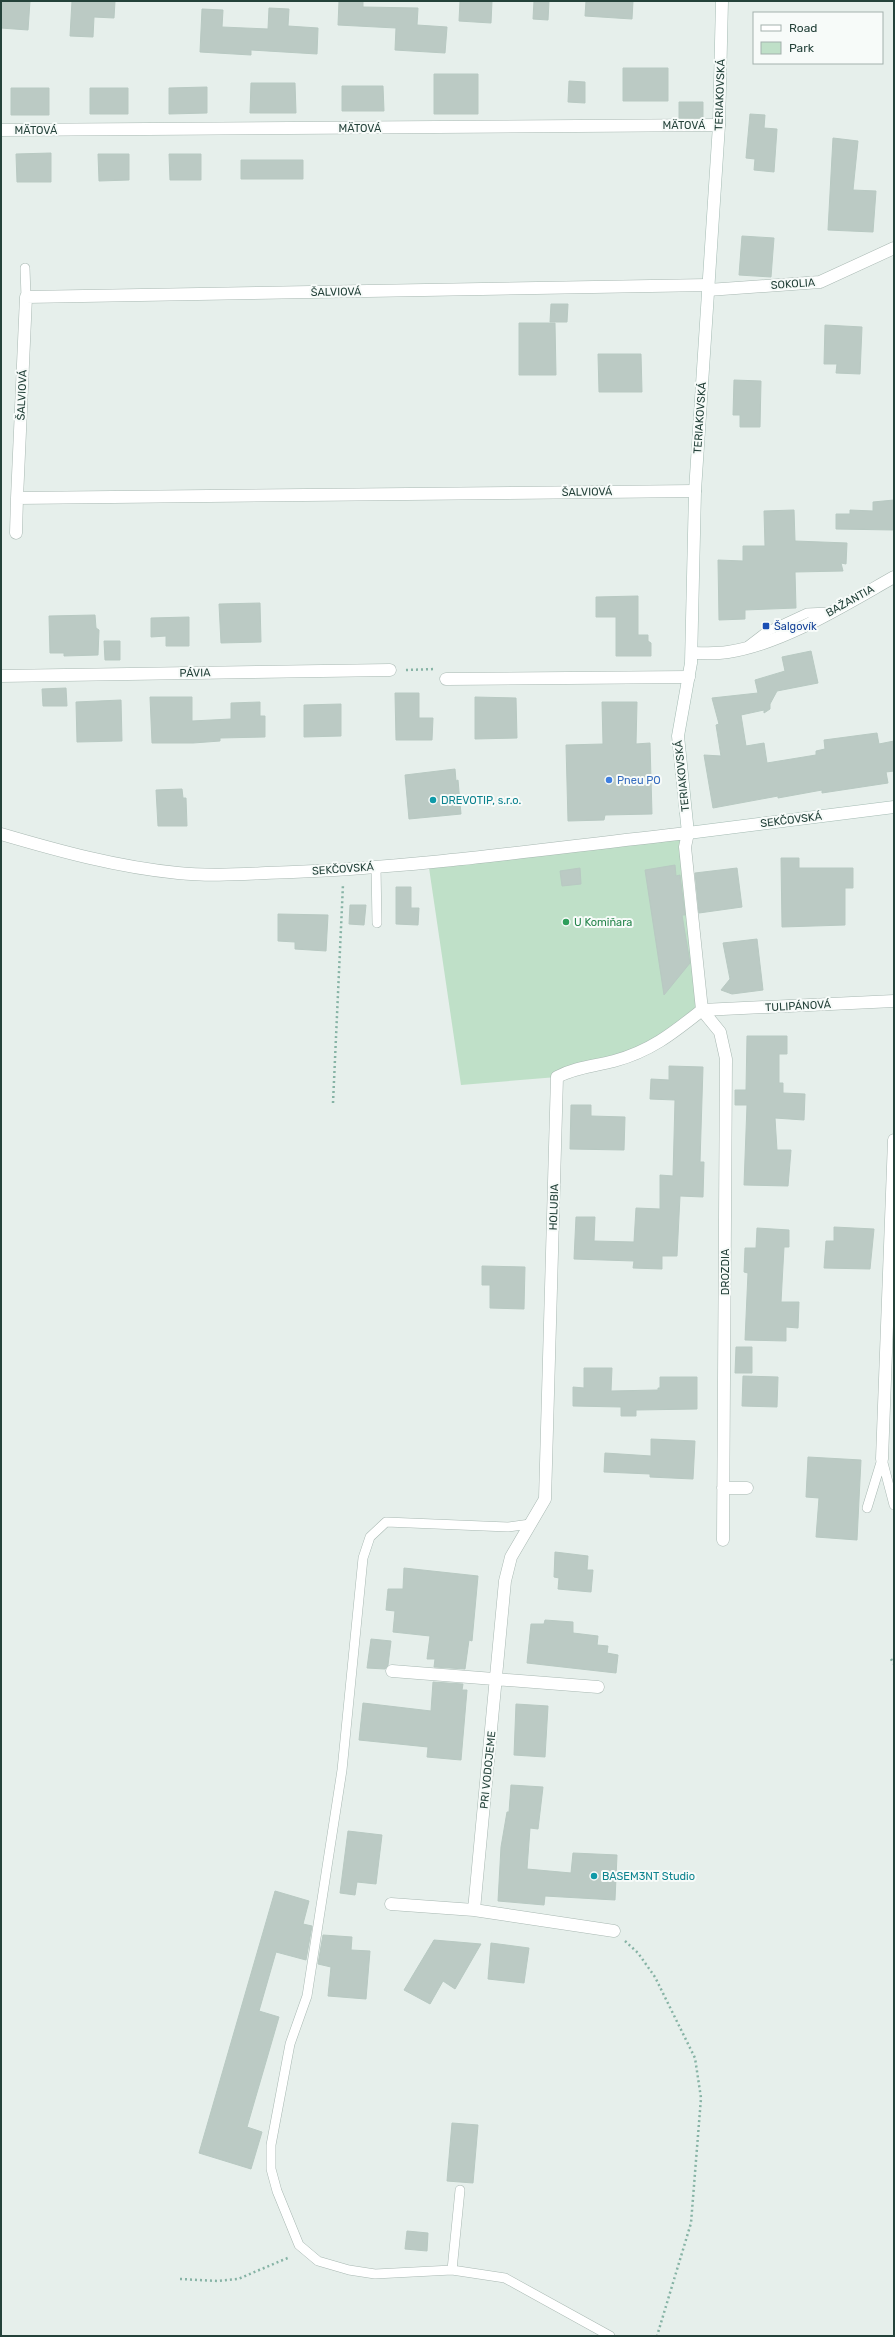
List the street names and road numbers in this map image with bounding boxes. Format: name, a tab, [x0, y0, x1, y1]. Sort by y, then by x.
street label: TERIAKOVSKÁ	[712, 58, 728, 131]
street label: MÄTOVÁ	[663, 119, 706, 132]
street label: MÄTOVÁ	[339, 122, 382, 135]
street label: MÄTOVÁ	[15, 124, 58, 137]
street label: SOKOLIA	[770, 276, 816, 292]
street label: ŠALVIOVÁ	[311, 285, 362, 299]
street label: ŠALVIOVÁ	[15, 369, 29, 421]
street label: TERIAKOVSKÁ	[691, 381, 709, 454]
street label: ŠALVIOVÁ	[562, 485, 613, 499]
street label: BAŽANTIA	[824, 582, 877, 620]
street label: PÁVIA	[179, 666, 211, 680]
street label: TERIAKOVSKÁ	[672, 739, 692, 812]
street label: SEKČOVSKÁ	[759, 810, 823, 830]
street label: SEKČOVSKÁ	[312, 860, 375, 878]
street label: TULIPÁNOVÁ	[765, 998, 832, 1014]
street label: HOLUBIA	[547, 1183, 561, 1231]
street label: DROZDIA	[719, 1248, 732, 1295]
street label: PRI VODOJEME	[477, 1730, 499, 1810]

